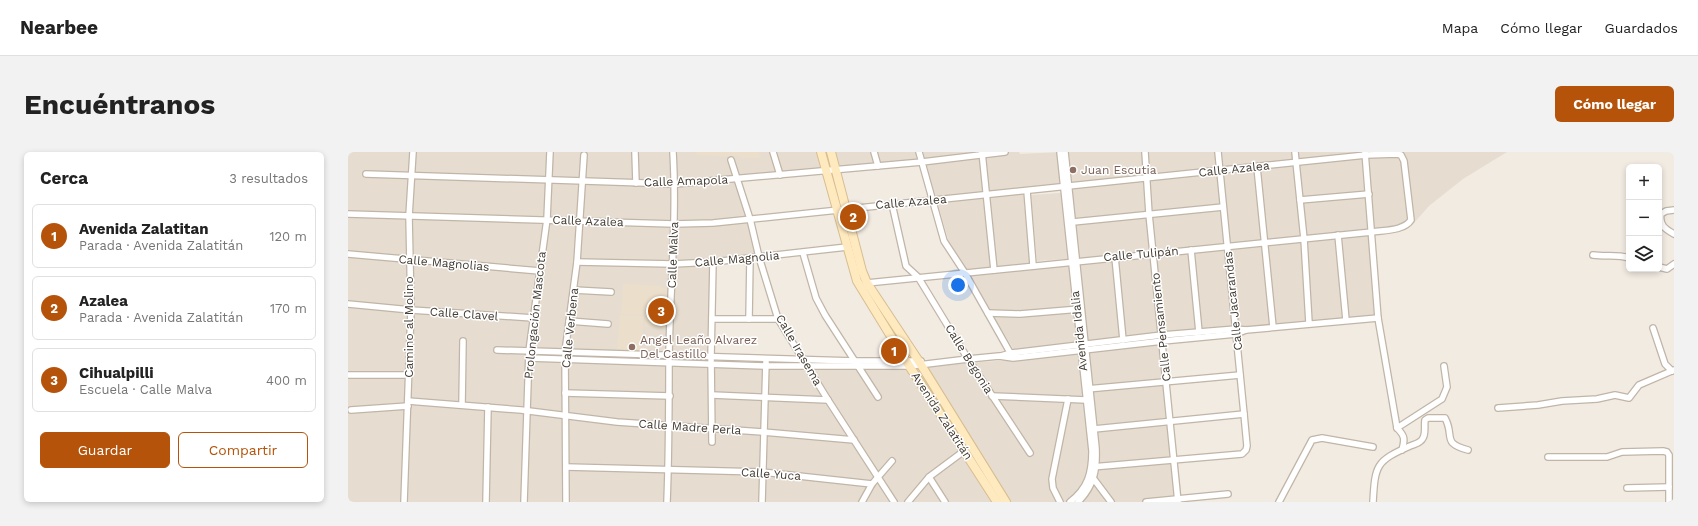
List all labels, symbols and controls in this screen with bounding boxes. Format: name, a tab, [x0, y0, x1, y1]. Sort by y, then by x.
text: Nearbee	[20, 16, 98, 39]
text: Mapa	[1442, 20, 1478, 36]
text: Cómo llegar	[1500, 20, 1583, 36]
text: Guardados	[1605, 20, 1678, 36]
button: Cómo llegar	[1555, 86, 1674, 122]
text: Encuéntranos	[24, 88, 215, 121]
street label: Calle Azalea	[1198, 158, 1270, 180]
place label: Juan Escutia	[1081, 163, 1157, 177]
map controls	[1626, 164, 1662, 272]
button: +	[1626, 164, 1662, 200]
marker: Juan Escutia	[1068, 165, 1078, 175]
text: Cerca	[40, 168, 88, 188]
text: 3 resultados	[229, 171, 308, 186]
street label: Calle Amapola	[644, 173, 729, 189]
street label: Calle Azalea	[875, 192, 947, 212]
button: −	[1626, 200, 1662, 236]
pin: 2	[840, 202, 866, 232]
street label: Calle Azalea	[552, 213, 624, 229]
text: Avenida Zalatitan	[79, 220, 208, 238]
street label: Calle Malva	[665, 221, 681, 289]
text: 1	[51, 229, 57, 244]
text: 120 m	[269, 229, 307, 244]
button: layers	[1626, 236, 1662, 272]
text: Parada · Avenida Zalatitán	[79, 238, 243, 253]
street label: Calle Tulipán	[1103, 244, 1179, 264]
street label: Calle Magnolia	[694, 248, 780, 270]
street label: Prolongación Mascota	[521, 250, 549, 380]
street label: Calle Jacarandas	[1221, 251, 1245, 351]
street label: Calle Magnolias	[398, 252, 490, 274]
street label: Calle Pensamiento	[1148, 272, 1174, 382]
your location	[948, 275, 968, 295]
street label: Camino al Molino	[402, 276, 416, 378]
street label: Calle Verbena	[559, 287, 581, 369]
street label: Avenida Idalia	[1068, 290, 1090, 372]
text: Azalea	[79, 292, 128, 310]
pin: 3	[648, 296, 674, 326]
text: 2	[50, 301, 58, 316]
text: 170 m	[270, 301, 307, 316]
street label: Calle Clavel	[429, 305, 499, 323]
text: Parada · Avenida Zalatitán	[79, 310, 243, 325]
street label: Calle Irasema	[773, 312, 825, 388]
street label: Calle Begonia	[942, 322, 996, 396]
place label: Angel Leaño Alvarez Del Castillo	[640, 333, 757, 361]
pin: 1	[881, 336, 907, 366]
marker: Angel Leaño Alvarez Del Castillo	[627, 342, 637, 352]
text: Cihualpilli	[79, 364, 154, 382]
street label: Avenida Zalatitán	[908, 370, 976, 462]
text: 3	[50, 373, 58, 388]
text: 400 m	[266, 373, 307, 388]
text: Escuela · Calle Malva	[79, 382, 212, 397]
street label: Calle Madre Perla	[638, 416, 742, 438]
button: Guardar	[40, 432, 170, 468]
button: Compartir	[178, 432, 308, 468]
street label: Calle Yuca	[741, 465, 802, 483]

